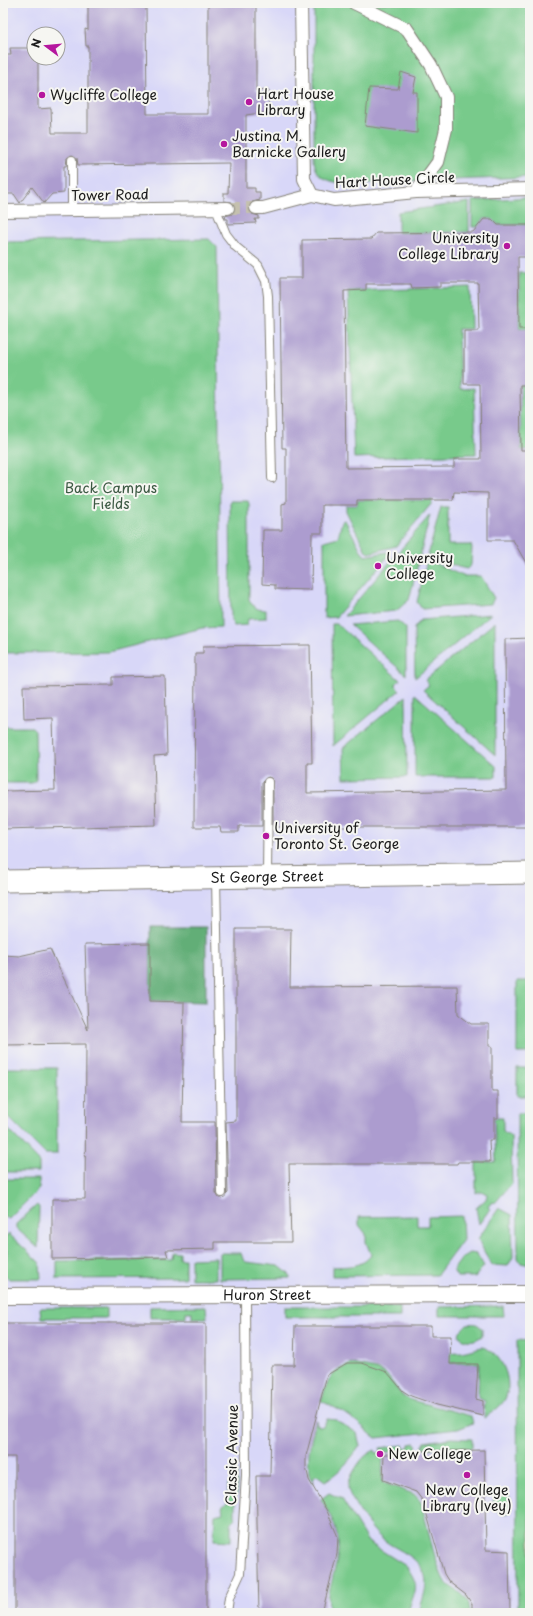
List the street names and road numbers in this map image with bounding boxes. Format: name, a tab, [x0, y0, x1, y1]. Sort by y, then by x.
street label: Hart House Circle	[334, 166, 456, 193]
street label: Tower Road	[71, 183, 149, 206]
street label: St George Street	[210, 865, 324, 888]
street label: Huron Street	[223, 1284, 311, 1305]
street label: Classic Avenue	[220, 1404, 243, 1506]

